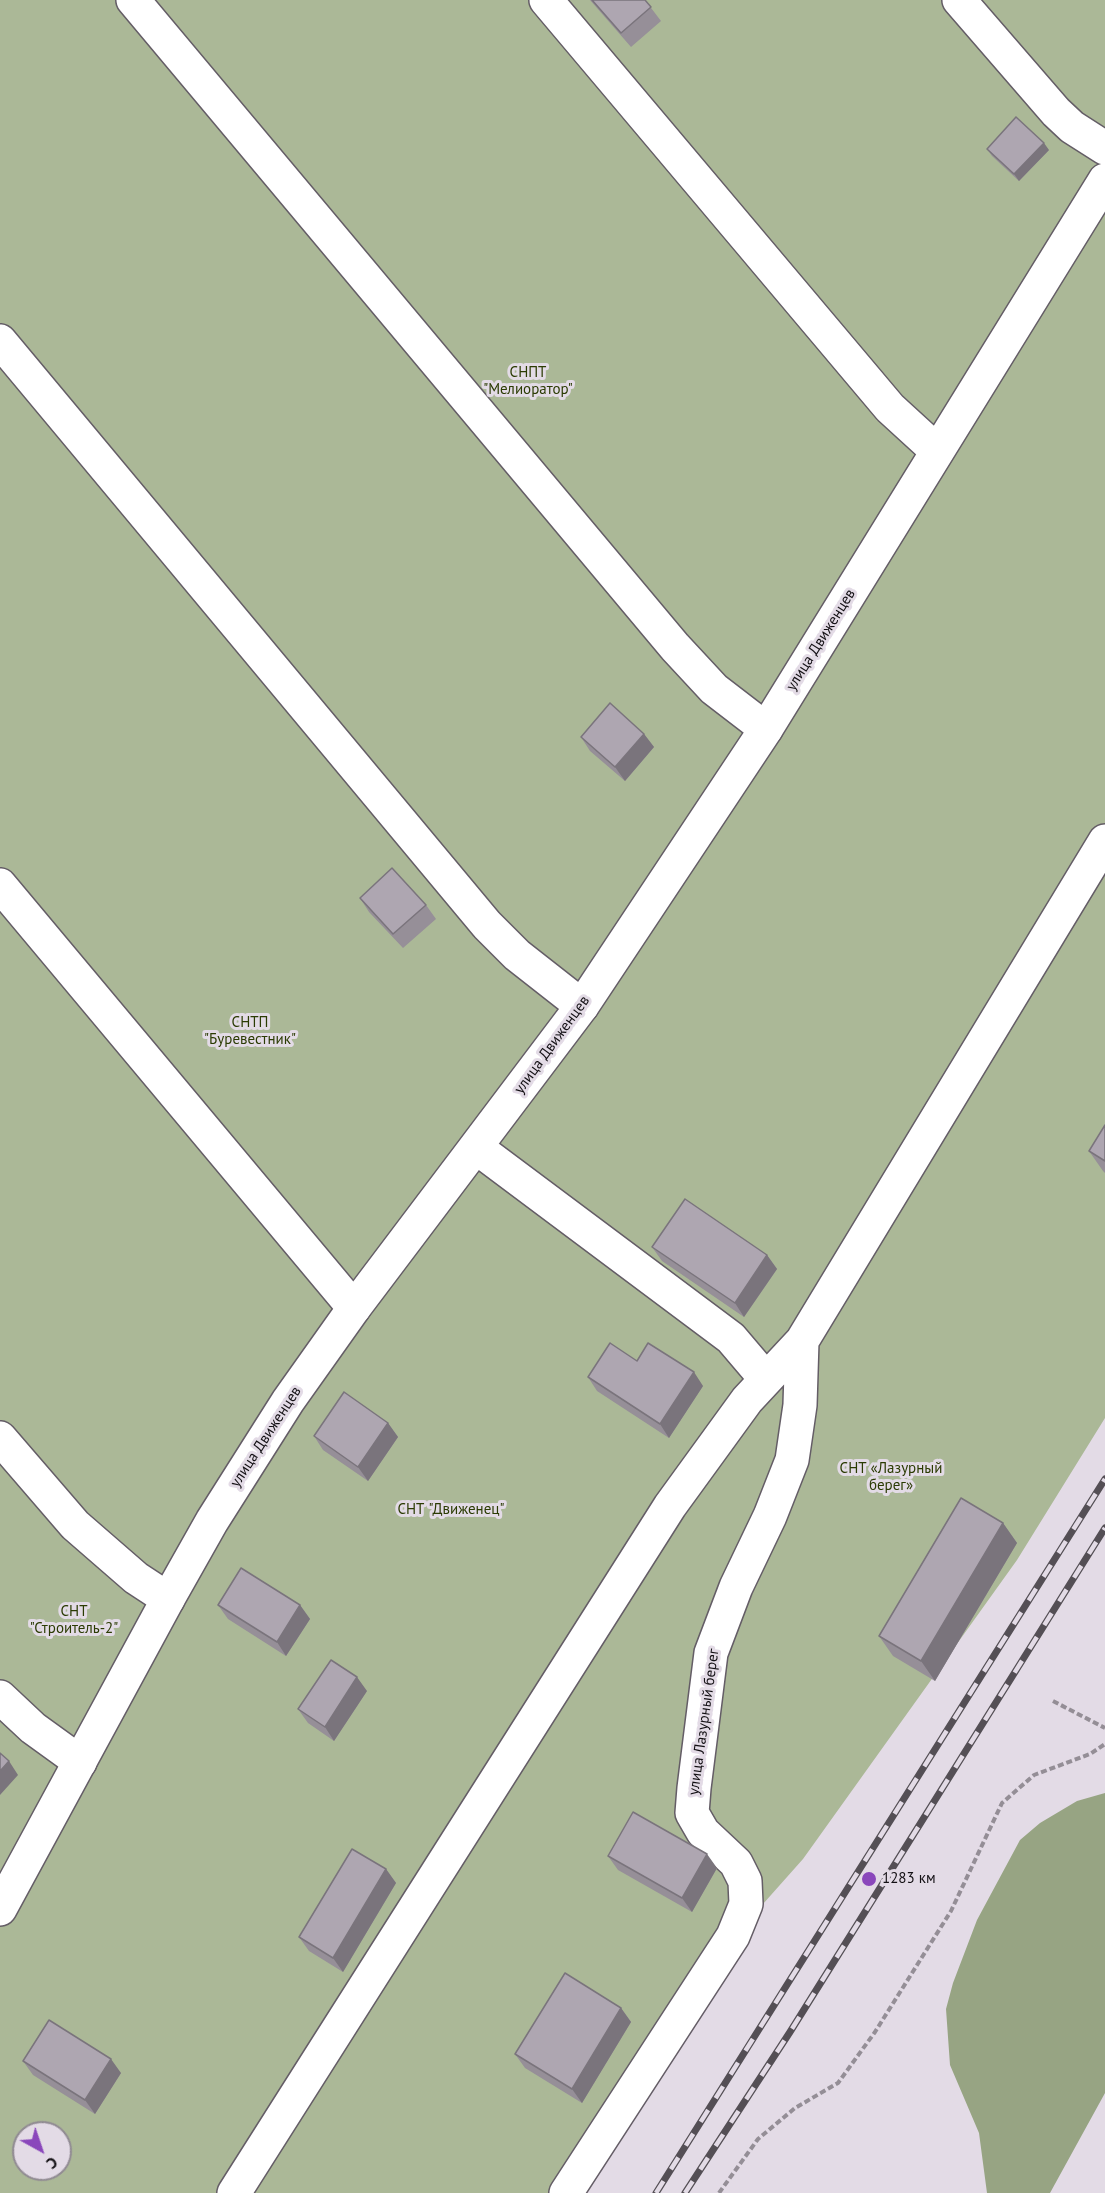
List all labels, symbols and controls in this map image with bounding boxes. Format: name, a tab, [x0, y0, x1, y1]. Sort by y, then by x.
park label: СНПТ "Мелиоратор"	[483, 364, 573, 399]
street label: улица Движенцев	[782, 586, 860, 694]
street label: улица Движенцев	[510, 992, 594, 1098]
park label: СНТП "Буревестник"	[204, 1014, 296, 1049]
street label: улица Движенцев	[227, 1383, 305, 1491]
park label: СНТ «Лазурный берег»	[840, 1460, 942, 1495]
park label: СНТ "Движенец"	[397, 1501, 505, 1519]
park label: СНТ "Строитель-2"	[30, 1603, 118, 1638]
street label: улица Лазурный берег	[685, 1648, 723, 1796]
marker: 1283 км	[860, 1870, 878, 1888]
place label: 1283 км	[882, 1870, 936, 1888]
north arrow	[12, 2121, 72, 2181]
text: С	[42, 2153, 62, 2174]

